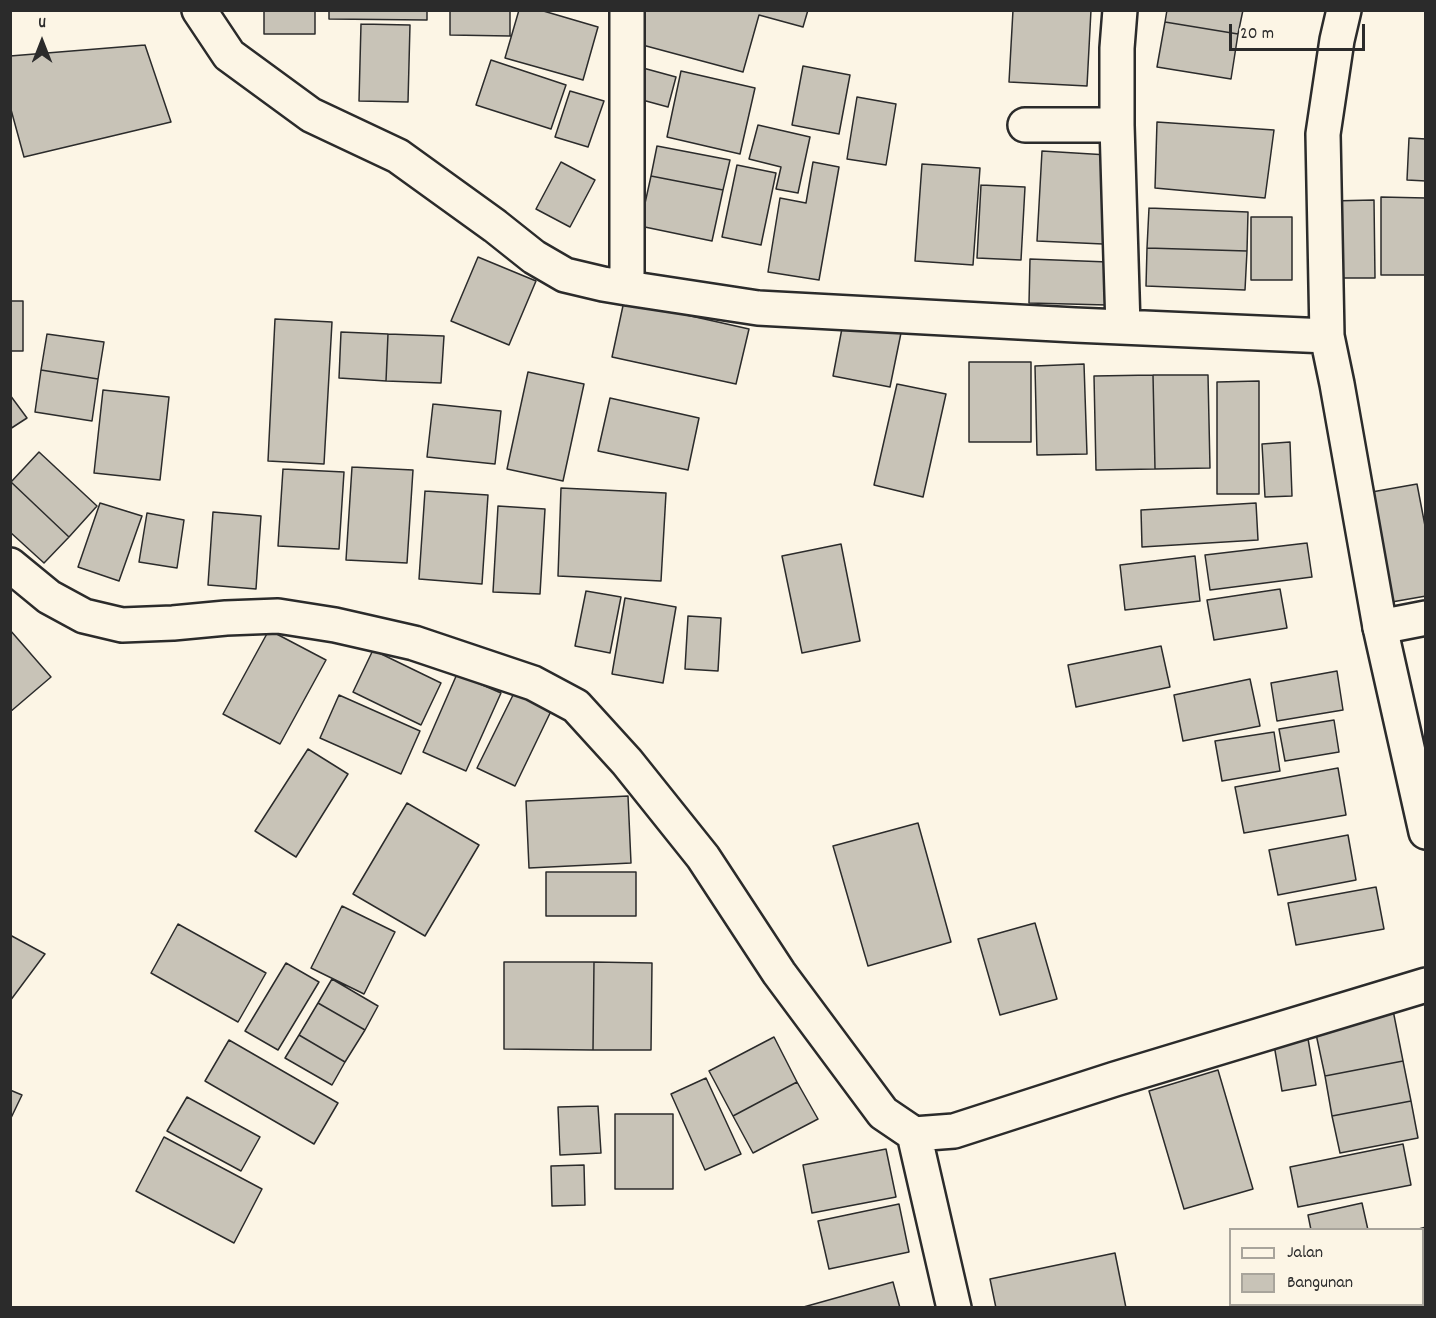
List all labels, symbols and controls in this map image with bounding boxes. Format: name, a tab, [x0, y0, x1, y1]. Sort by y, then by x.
north arrow	[12, 12, 72, 72]
text: U	[38, 12, 46, 35]
scale bar	[1232, 12, 1368, 50]
text: 20 m	[1240, 22, 1274, 47]
legend	[1229, 1228, 1424, 1306]
text: Jalan	[1287, 1241, 1323, 1266]
text: Bangunan	[1287, 1271, 1353, 1296]

